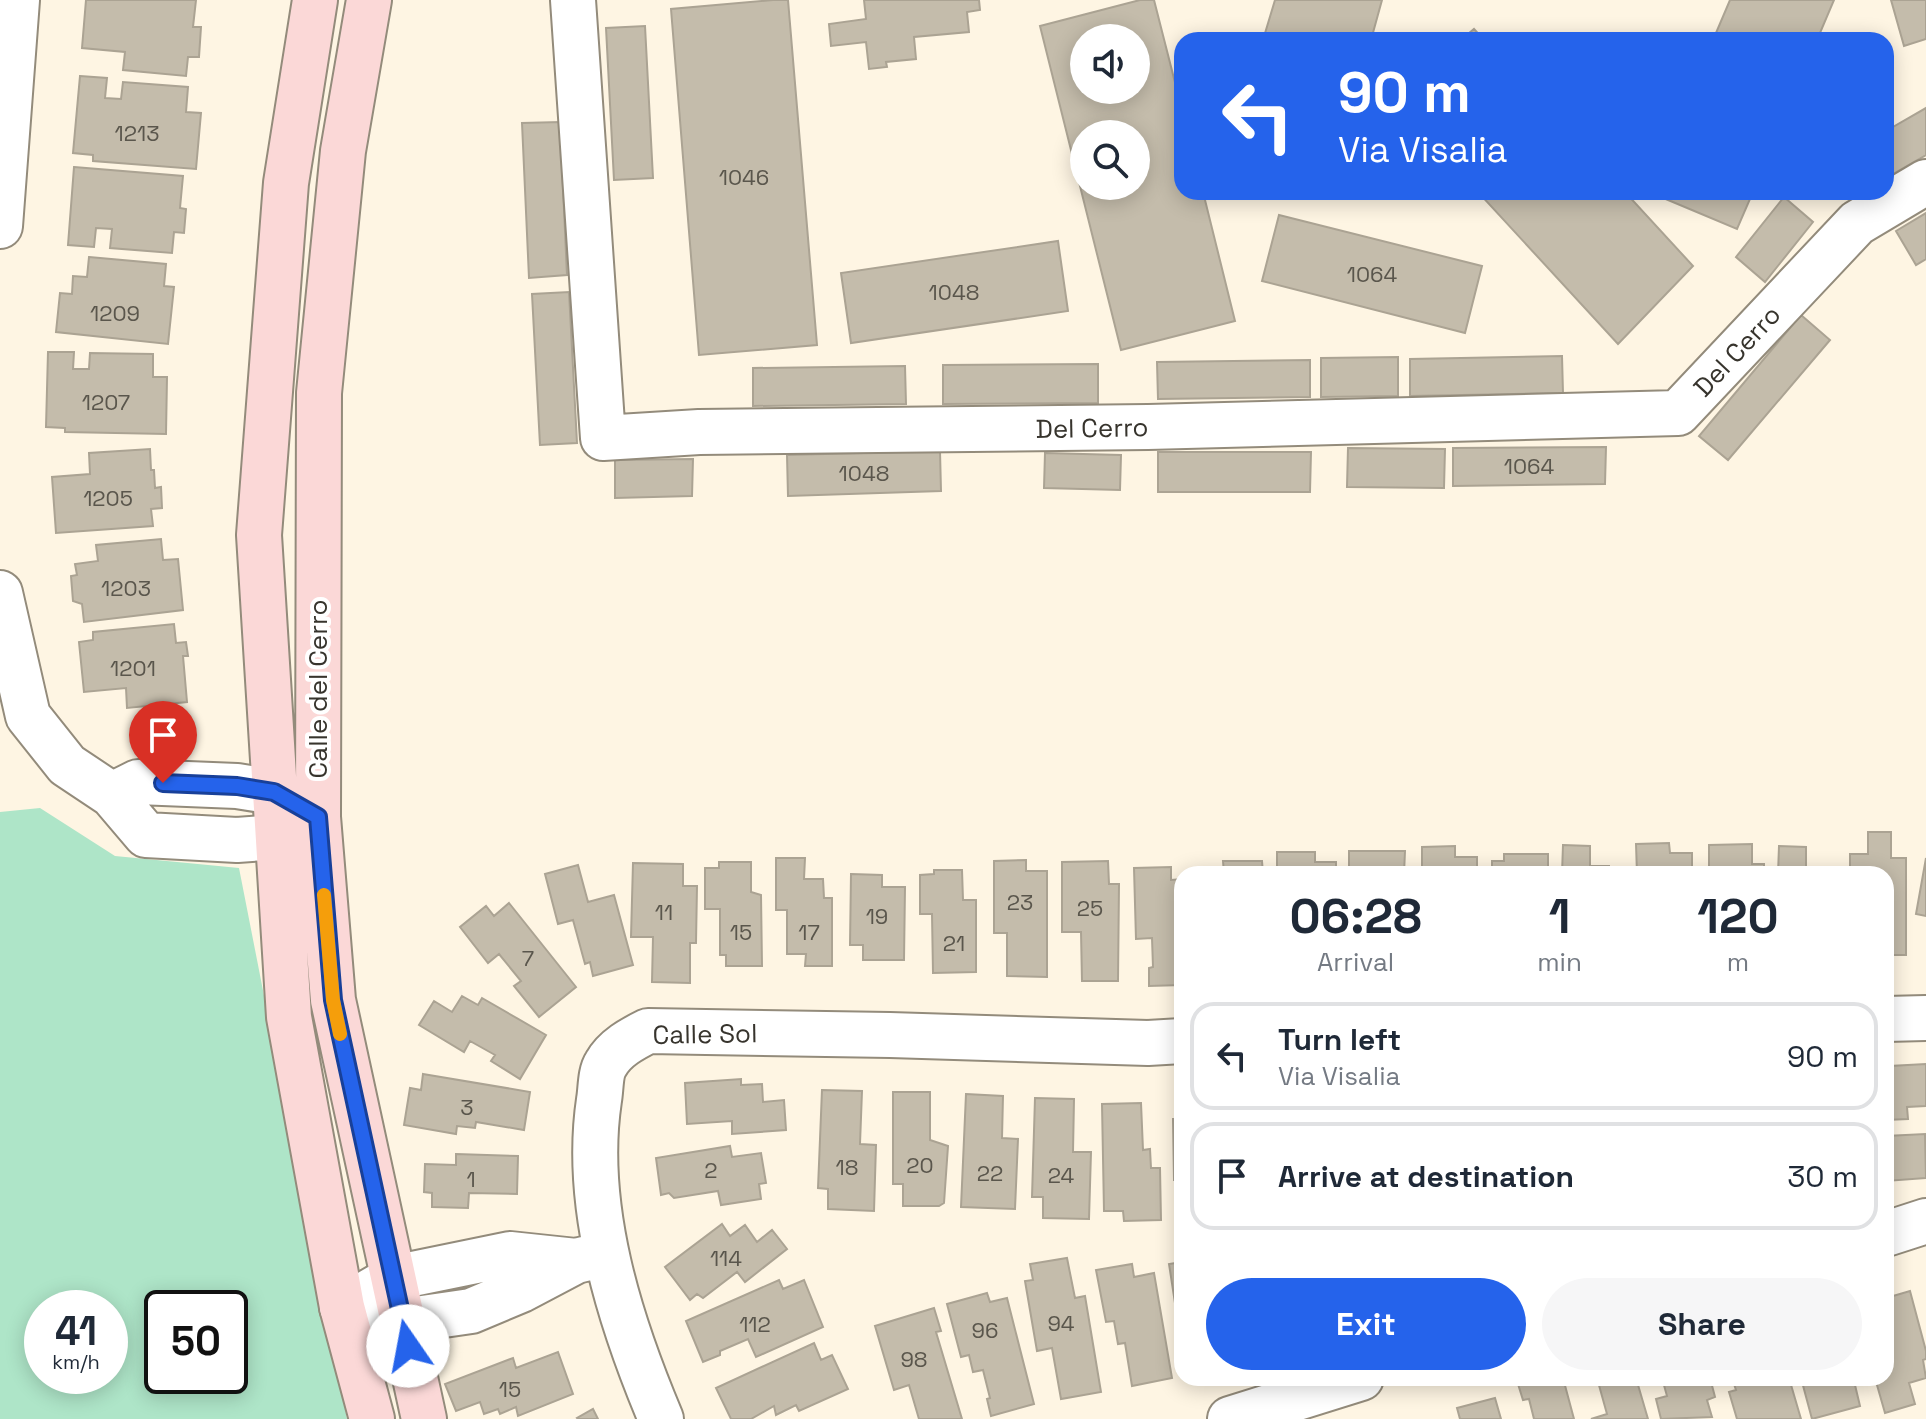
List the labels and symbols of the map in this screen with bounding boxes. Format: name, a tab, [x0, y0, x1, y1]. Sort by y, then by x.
house number: 1213	[115, 119, 159, 147]
house number: 1046	[719, 163, 769, 191]
house number: 1064	[1347, 260, 1398, 288]
house number: 1048	[929, 278, 979, 306]
street label: Del Cerro	[1686, 298, 1788, 404]
house number: 1209	[90, 299, 140, 327]
house number: 1207	[82, 388, 130, 416]
street label: Del Cerro	[1035, 410, 1149, 446]
house number: 1064	[1504, 452, 1555, 480]
house number: 1048	[839, 459, 889, 487]
house number: 1205	[83, 484, 133, 512]
house number: 1203	[101, 574, 151, 602]
street label: Calle del Cerro	[301, 600, 335, 778]
house number: 1201	[110, 654, 156, 682]
pin	[129, 701, 197, 783]
house number: 23	[1007, 888, 1033, 916]
house number: 25	[1077, 894, 1103, 922]
house number: 11	[655, 898, 673, 926]
house number: 19	[866, 902, 888, 930]
house number: 15	[730, 918, 752, 946]
house number: 17	[798, 918, 820, 946]
house number: 21	[943, 929, 965, 957]
house number: 7	[522, 944, 534, 972]
street label: Calle Sol	[652, 1016, 758, 1052]
house number: 3	[460, 1093, 474, 1121]
house number: 20	[906, 1151, 934, 1179]
house number: 18	[836, 1153, 858, 1181]
house number: 2	[704, 1156, 718, 1184]
house number: 22	[977, 1159, 1003, 1187]
house number: 24	[1048, 1161, 1074, 1189]
house number: 1	[466, 1165, 476, 1193]
house number: 114	[710, 1244, 742, 1272]
speed limit sign: 50	[144, 1290, 248, 1394]
position arrow	[366, 1304, 450, 1388]
house number: 94	[1047, 1309, 1075, 1337]
house number: 112	[739, 1310, 771, 1338]
house number: 96	[972, 1316, 998, 1344]
house number: 98	[900, 1345, 928, 1373]
house number: 15	[499, 1375, 521, 1403]

